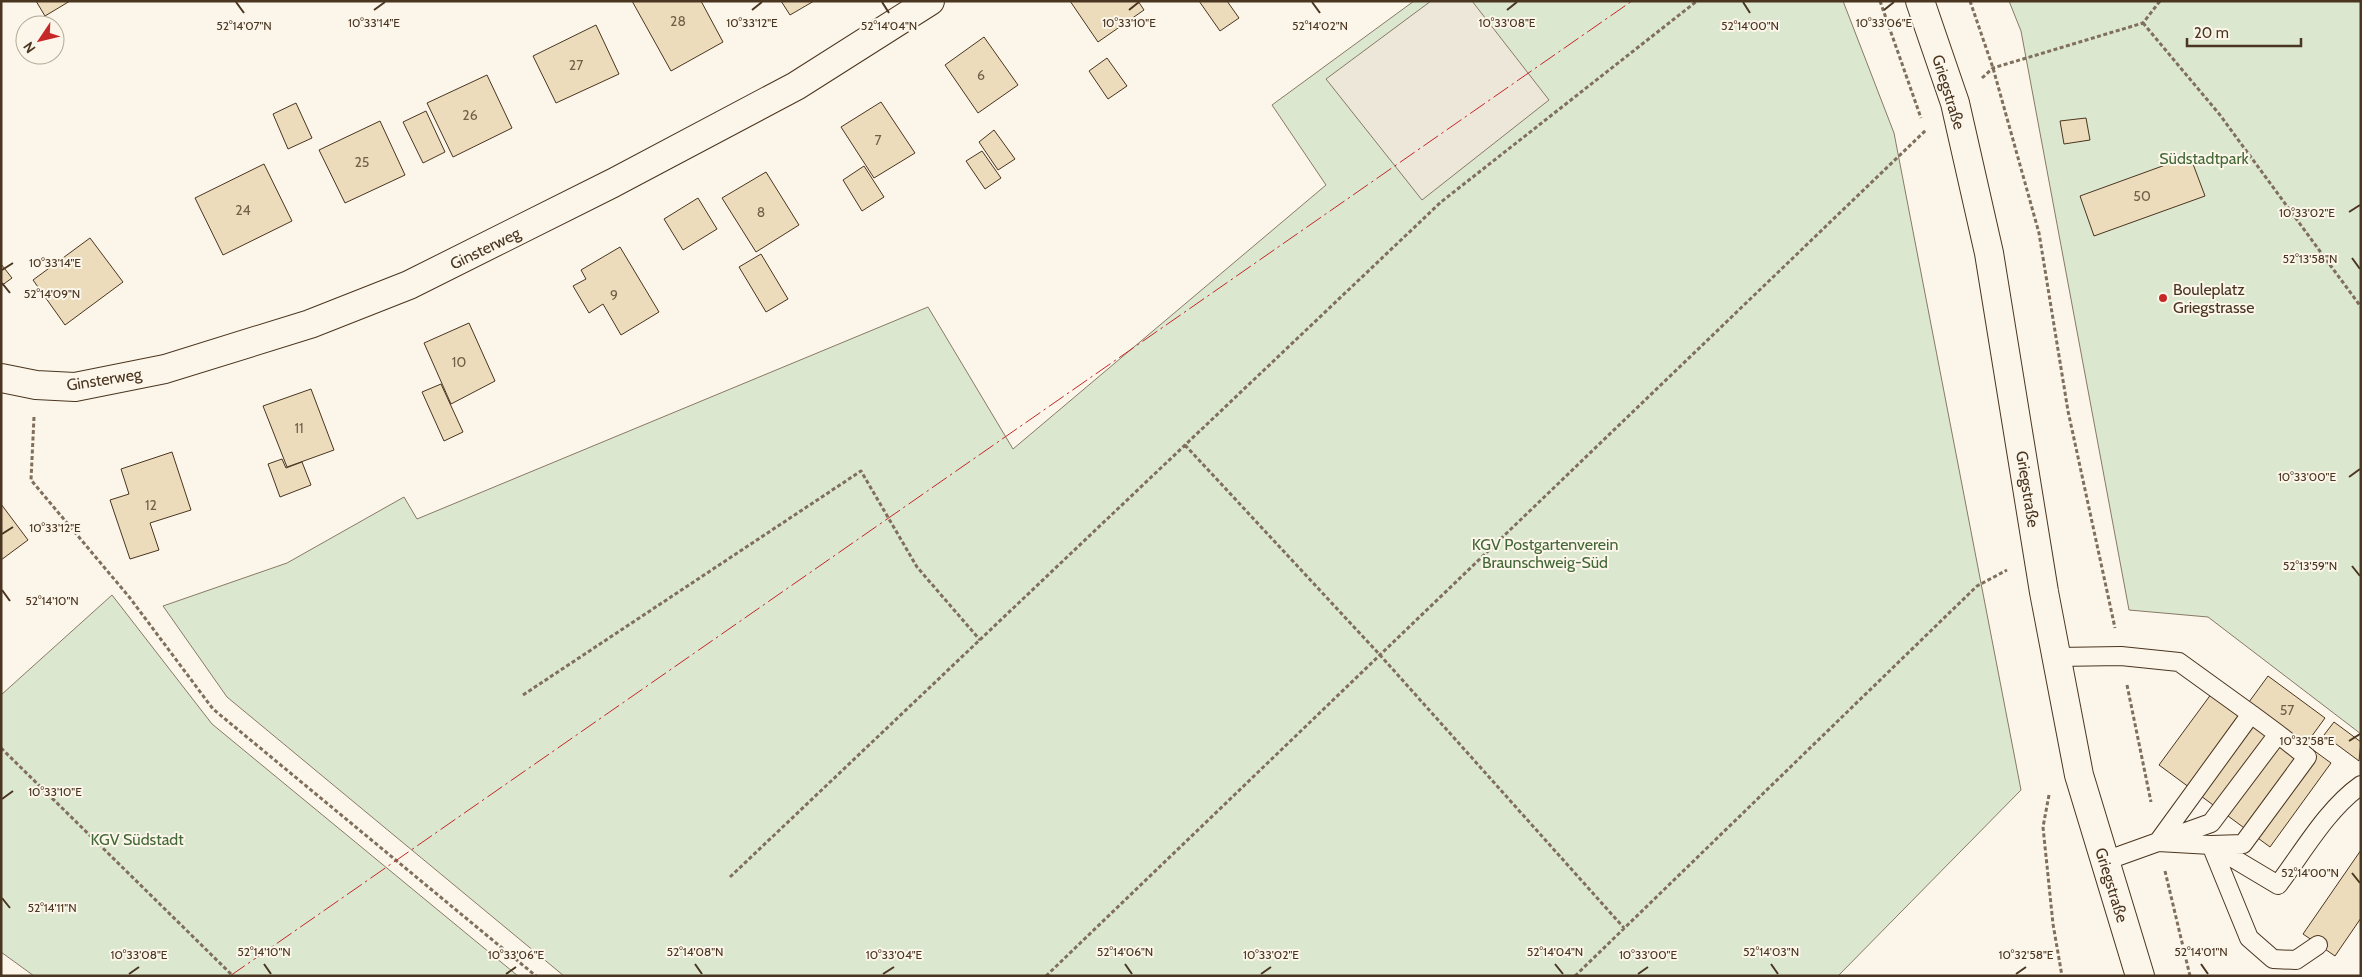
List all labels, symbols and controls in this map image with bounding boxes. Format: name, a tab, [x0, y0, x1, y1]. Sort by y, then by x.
house number: 28	[670, 12, 686, 30]
north arrow	[15, 15, 65, 65]
text: 10°33'14"E	[348, 15, 400, 30]
text: 10°33'12"E	[726, 15, 778, 30]
text: 10°33'10"E	[1102, 15, 1156, 30]
text: 10°33'08"E	[1479, 15, 1536, 30]
text: 10°33'06"E	[1856, 15, 1913, 30]
scale bar	[2187, 15, 2301, 47]
text: 52°14'07"N	[216, 18, 272, 33]
text: 52°14'04"N	[861, 18, 917, 33]
text: 52°14'02"N	[1292, 18, 1348, 33]
text: 52°14'00"N	[1721, 18, 1779, 33]
text: 20 m	[2194, 24, 2229, 42]
text: N	[19, 38, 40, 57]
street label: Griegstraße	[1928, 52, 1969, 132]
house number: 27	[569, 56, 583, 74]
house number: 6	[977, 66, 985, 84]
house number: 26	[462, 106, 478, 124]
house number: 7	[874, 131, 882, 149]
park label: Südstadtpark	[2159, 149, 2249, 168]
house number: 25	[355, 153, 369, 171]
house number: 50	[2133, 187, 2151, 205]
house number: 24	[235, 201, 251, 219]
house number: 8	[757, 203, 765, 221]
text: 10°33'02"E	[2279, 205, 2335, 220]
street label: Ginsterweg	[447, 223, 524, 274]
text: 52°13'58"N	[2283, 251, 2337, 266]
text: 10°33'14"E	[29, 255, 81, 270]
place label: Bouleplatz Griegstrasse	[2173, 280, 2254, 317]
text: 52°14'09"N	[24, 286, 80, 301]
house number: 9	[610, 286, 618, 304]
marker: Bouleplatz Griegstrasse	[2157, 292, 2169, 304]
house number: 10	[452, 353, 466, 371]
street label: Ginsterweg	[65, 364, 144, 395]
house number: 11	[294, 419, 304, 437]
street label: Griegstraße	[2012, 449, 2043, 529]
text: 10°33'00"E	[2278, 469, 2336, 484]
house number: 12	[145, 496, 157, 514]
text: 10°33'12"E	[29, 520, 81, 535]
park label: KGV Postgartenverein Braunschweig-Süd	[1472, 535, 1618, 572]
text: 52°13'59"N	[2283, 558, 2337, 573]
text: 52°14'10"N	[25, 593, 79, 608]
house number: 57	[2280, 701, 2294, 719]
text: 10°32'58"E	[2280, 733, 2335, 748]
text: 10°33'10"E	[28, 784, 82, 799]
park label: KGV Südstadt	[90, 830, 184, 849]
street label: Griegstraße	[2091, 845, 2132, 925]
text: 52°14'00"N	[2281, 865, 2339, 880]
text: 52°14'11"N	[27, 900, 77, 915]
text: 52°14'10"N	[237, 944, 291, 959]
text: 52°14'08"N	[666, 944, 724, 959]
text: 52°14'06"N	[1097, 944, 1153, 959]
text: 52°14'04"N	[1527, 944, 1583, 959]
text: 52°14'03"N	[1743, 944, 1799, 959]
text: 52°14'01"N	[2174, 944, 2228, 959]
text: 10°33'08"E	[111, 947, 168, 962]
text: 10°33'06"E	[488, 947, 545, 962]
text: 10°33'04"E	[866, 947, 923, 962]
text: 10°33'02"E	[1243, 947, 1299, 962]
text: 10°33'00"E	[1619, 947, 1677, 962]
text: 10°32'58"E	[1999, 947, 2054, 962]

